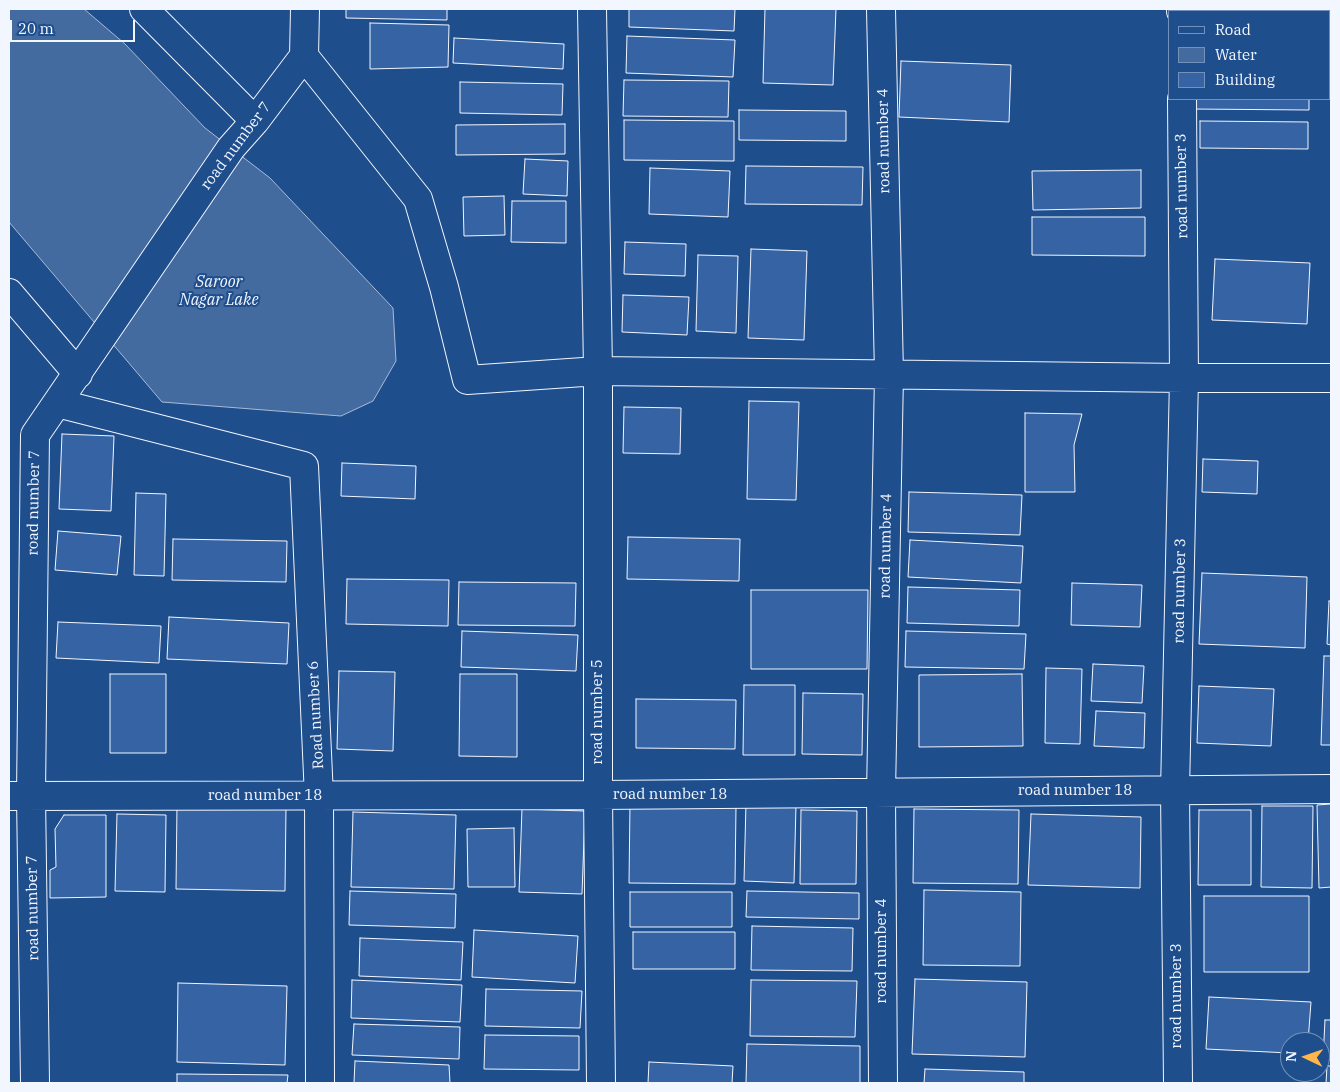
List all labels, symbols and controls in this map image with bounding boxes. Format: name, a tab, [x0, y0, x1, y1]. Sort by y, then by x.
scale bar	[12, 10, 138, 42]
legend	[1168, 10, 1330, 100]
text: 20 m	[18, 19, 54, 38]
text: Road	[1215, 20, 1251, 39]
text: Water	[1215, 45, 1257, 64]
text: Building	[1215, 70, 1275, 89]
street label: road number 4	[874, 88, 894, 194]
street label: road number 7	[197, 98, 275, 194]
street label: road number 3	[1172, 133, 1192, 239]
water label: Saroor Nagar Lake	[179, 272, 259, 310]
street label: road number 7	[24, 450, 44, 556]
street label: road number 4	[876, 493, 896, 599]
street label: road number 3	[1170, 538, 1190, 644]
street label: road number 5	[589, 659, 607, 765]
street label: Road number 6	[304, 660, 328, 770]
street label: road number 18	[1018, 782, 1132, 800]
street label: road number 18	[613, 786, 727, 804]
street label: road number 18	[208, 787, 322, 805]
street label: road number 7	[23, 855, 43, 961]
street label: road number 4	[873, 898, 891, 1004]
street label: road number 3	[1168, 943, 1186, 1049]
north arrow	[1280, 1032, 1330, 1082]
text: N	[1282, 1050, 1300, 1062]

